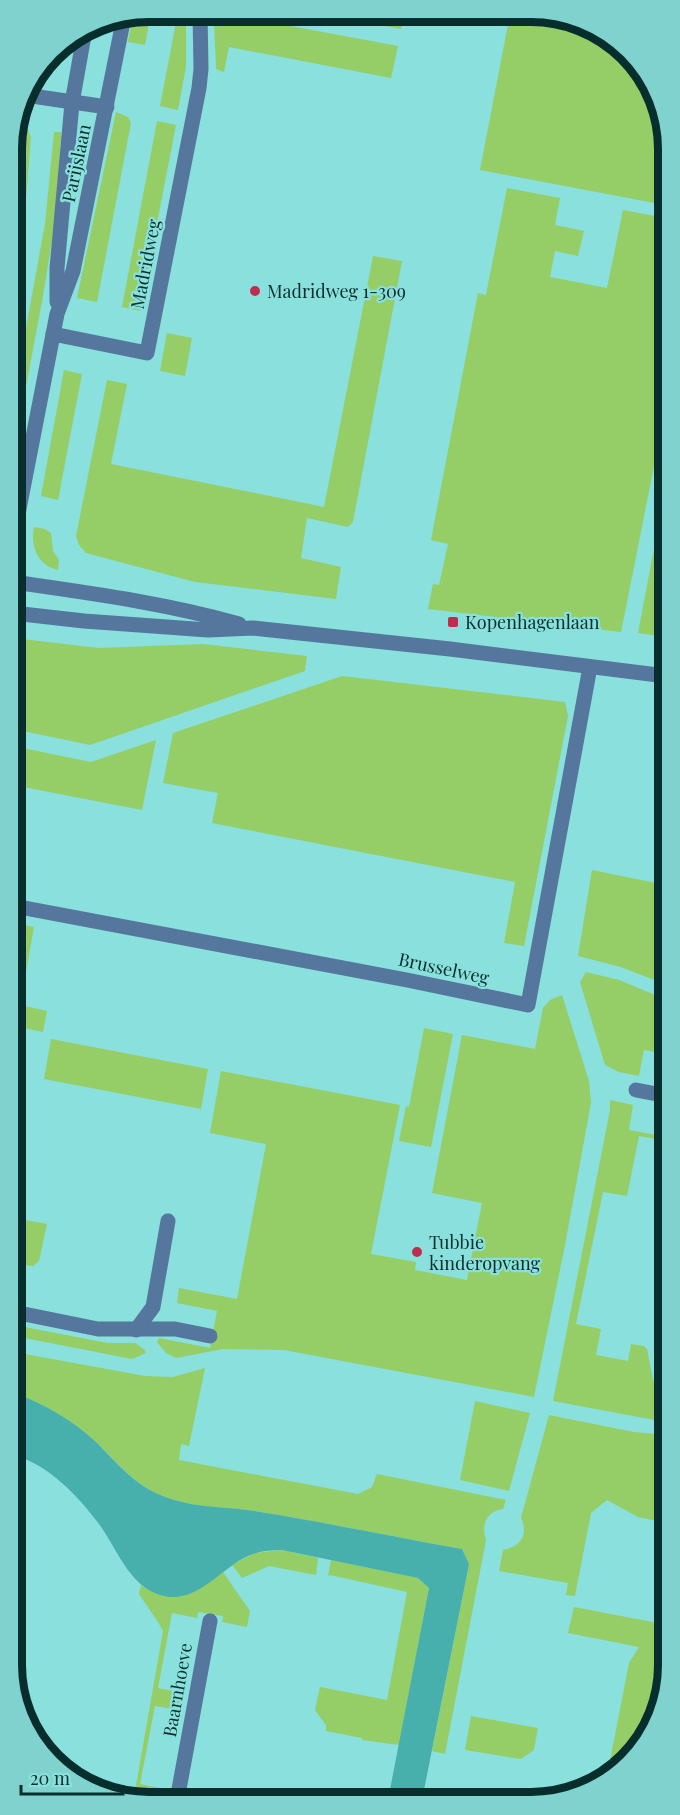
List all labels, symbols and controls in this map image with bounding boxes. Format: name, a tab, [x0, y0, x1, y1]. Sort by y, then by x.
street label: Parijslaan	[56, 121, 96, 204]
street label: Madridweg	[125, 217, 166, 311]
place label: Madridweg 1-309	[267, 279, 406, 303]
marker: Madridweg 1-309	[248, 284, 262, 298]
place label: Kopenhagenlaan	[465, 610, 600, 634]
marker: Kopenhagenlaan	[446, 615, 460, 629]
street label: Brusselweg	[396, 947, 492, 989]
place label: Tubbie kinderopvang	[429, 1230, 541, 1275]
marker: Tubbie kinderopvang	[410, 1245, 424, 1259]
street label: Baarnhoeve	[157, 1641, 197, 1739]
scale bar	[21, 1758, 123, 1796]
text: 20 m	[30, 1766, 70, 1790]

